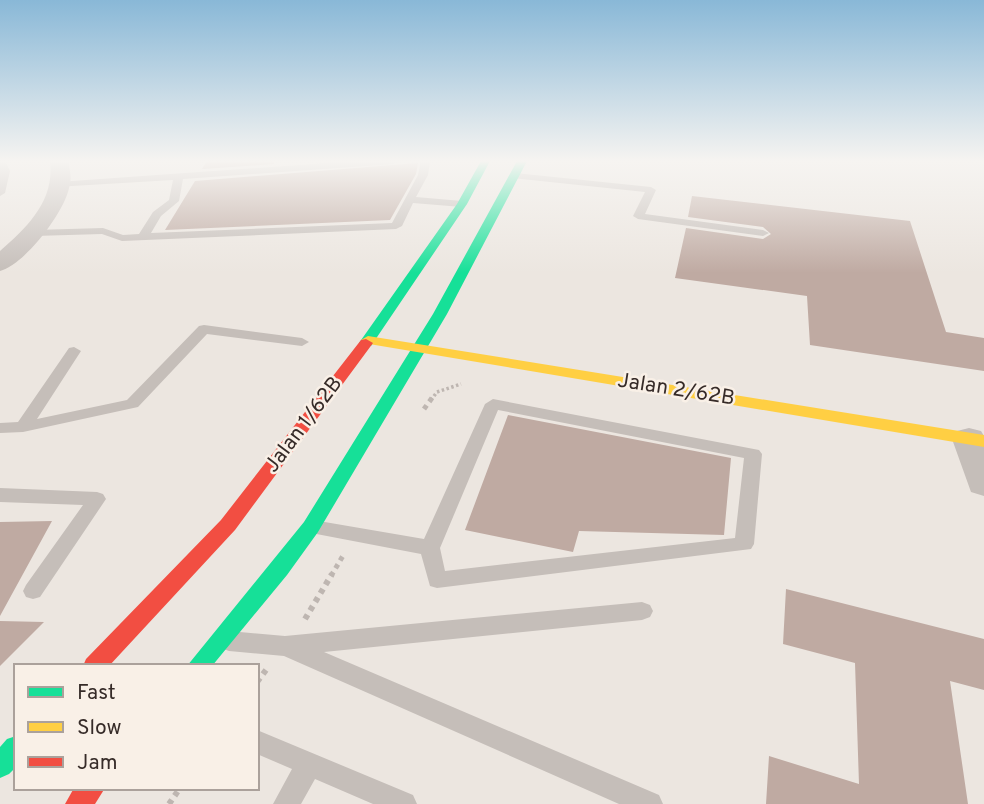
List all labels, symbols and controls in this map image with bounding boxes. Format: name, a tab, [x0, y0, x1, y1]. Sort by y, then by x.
street label: Jalan 2/62B	[615, 367, 737, 413]
street label: Jalan 1/62B	[259, 372, 349, 478]
legend	[14, 664, 259, 790]
text: Fast	[77, 680, 116, 707]
text: Slow	[77, 715, 122, 742]
text: Jam	[77, 750, 118, 777]

